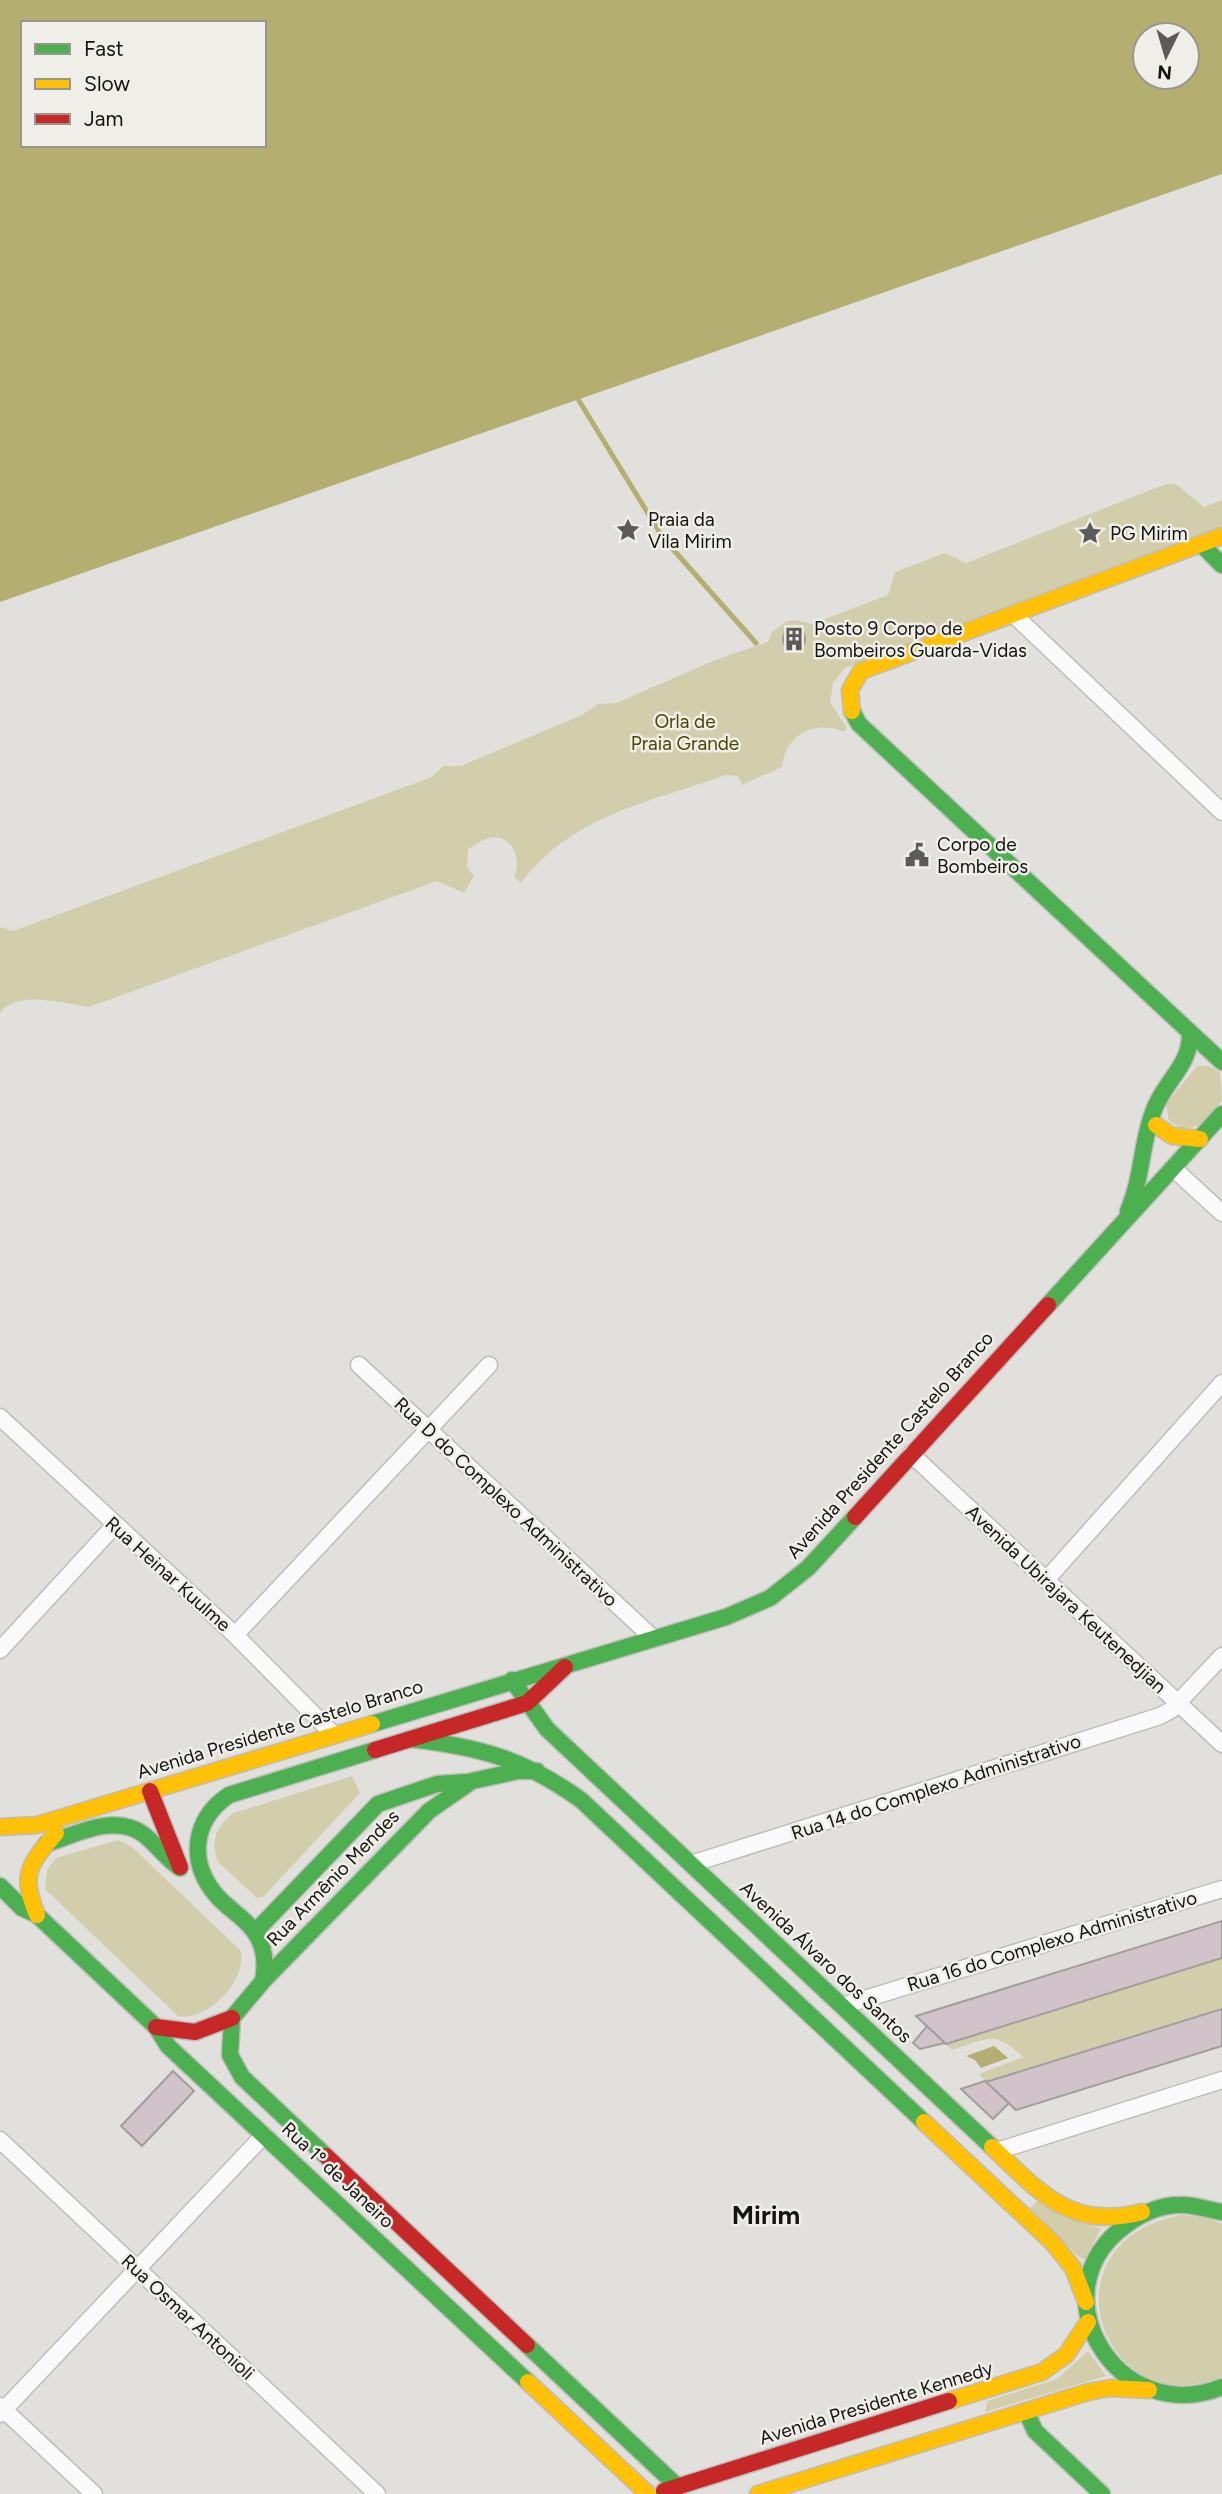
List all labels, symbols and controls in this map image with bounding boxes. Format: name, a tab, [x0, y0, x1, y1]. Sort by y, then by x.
legend	[21, 21, 266, 147]
north arrow	[1131, 21, 1201, 91]
text: Fast	[84, 36, 124, 61]
text: N	[1156, 60, 1173, 85]
text: Slow	[84, 71, 130, 96]
text: Jam	[84, 106, 123, 131]
place label: Praia da Vila Mirim	[648, 508, 732, 553]
place icon: Praia da Vila Mirim	[614, 516, 642, 544]
place icon: PG Mirim	[1076, 519, 1104, 547]
place label: PG Mirim	[1110, 522, 1188, 545]
place label: Posto 9 Corpo de Bombeiros Guarda-Vidas	[814, 617, 1027, 662]
building icon: Posto 9 Corpo de Bombeiros Guarda-Vidas	[780, 625, 808, 653]
park label: Orla de Praia Grande	[631, 710, 739, 755]
place label: Corpo de Bombeiros	[937, 833, 1028, 878]
public building icon: Corpo de Bombeiros	[903, 841, 931, 869]
street label: Avenida Presidente Castelo Branco	[782, 1327, 998, 1563]
street label: Rua D do Complexo Administrativo	[390, 1392, 622, 1612]
street label: Avenida Ubirajara Keutenedjian	[961, 1500, 1171, 1698]
street label: Rua Heinar Kuulme	[101, 1512, 235, 1636]
street label: Avenida Presidente Castelo Branco	[134, 1674, 426, 1784]
street label: Rua 14 do Complexo Administrativo	[788, 1729, 1084, 1845]
street label: Rua Armênio Mendes	[262, 1805, 404, 1951]
street label: Avenida Álvaro dos Santos	[735, 1876, 917, 2048]
street label: Rua 16 do Complexo Administrativo	[904, 1886, 1200, 1996]
street label: Rua 1º de Janeiro	[277, 2117, 399, 2233]
district label: Mirim	[732, 2199, 800, 2231]
street label: Rua Osmar Antonioli	[117, 2249, 259, 2385]
street label: Avenida Presidente Kennedy	[756, 2356, 996, 2450]

